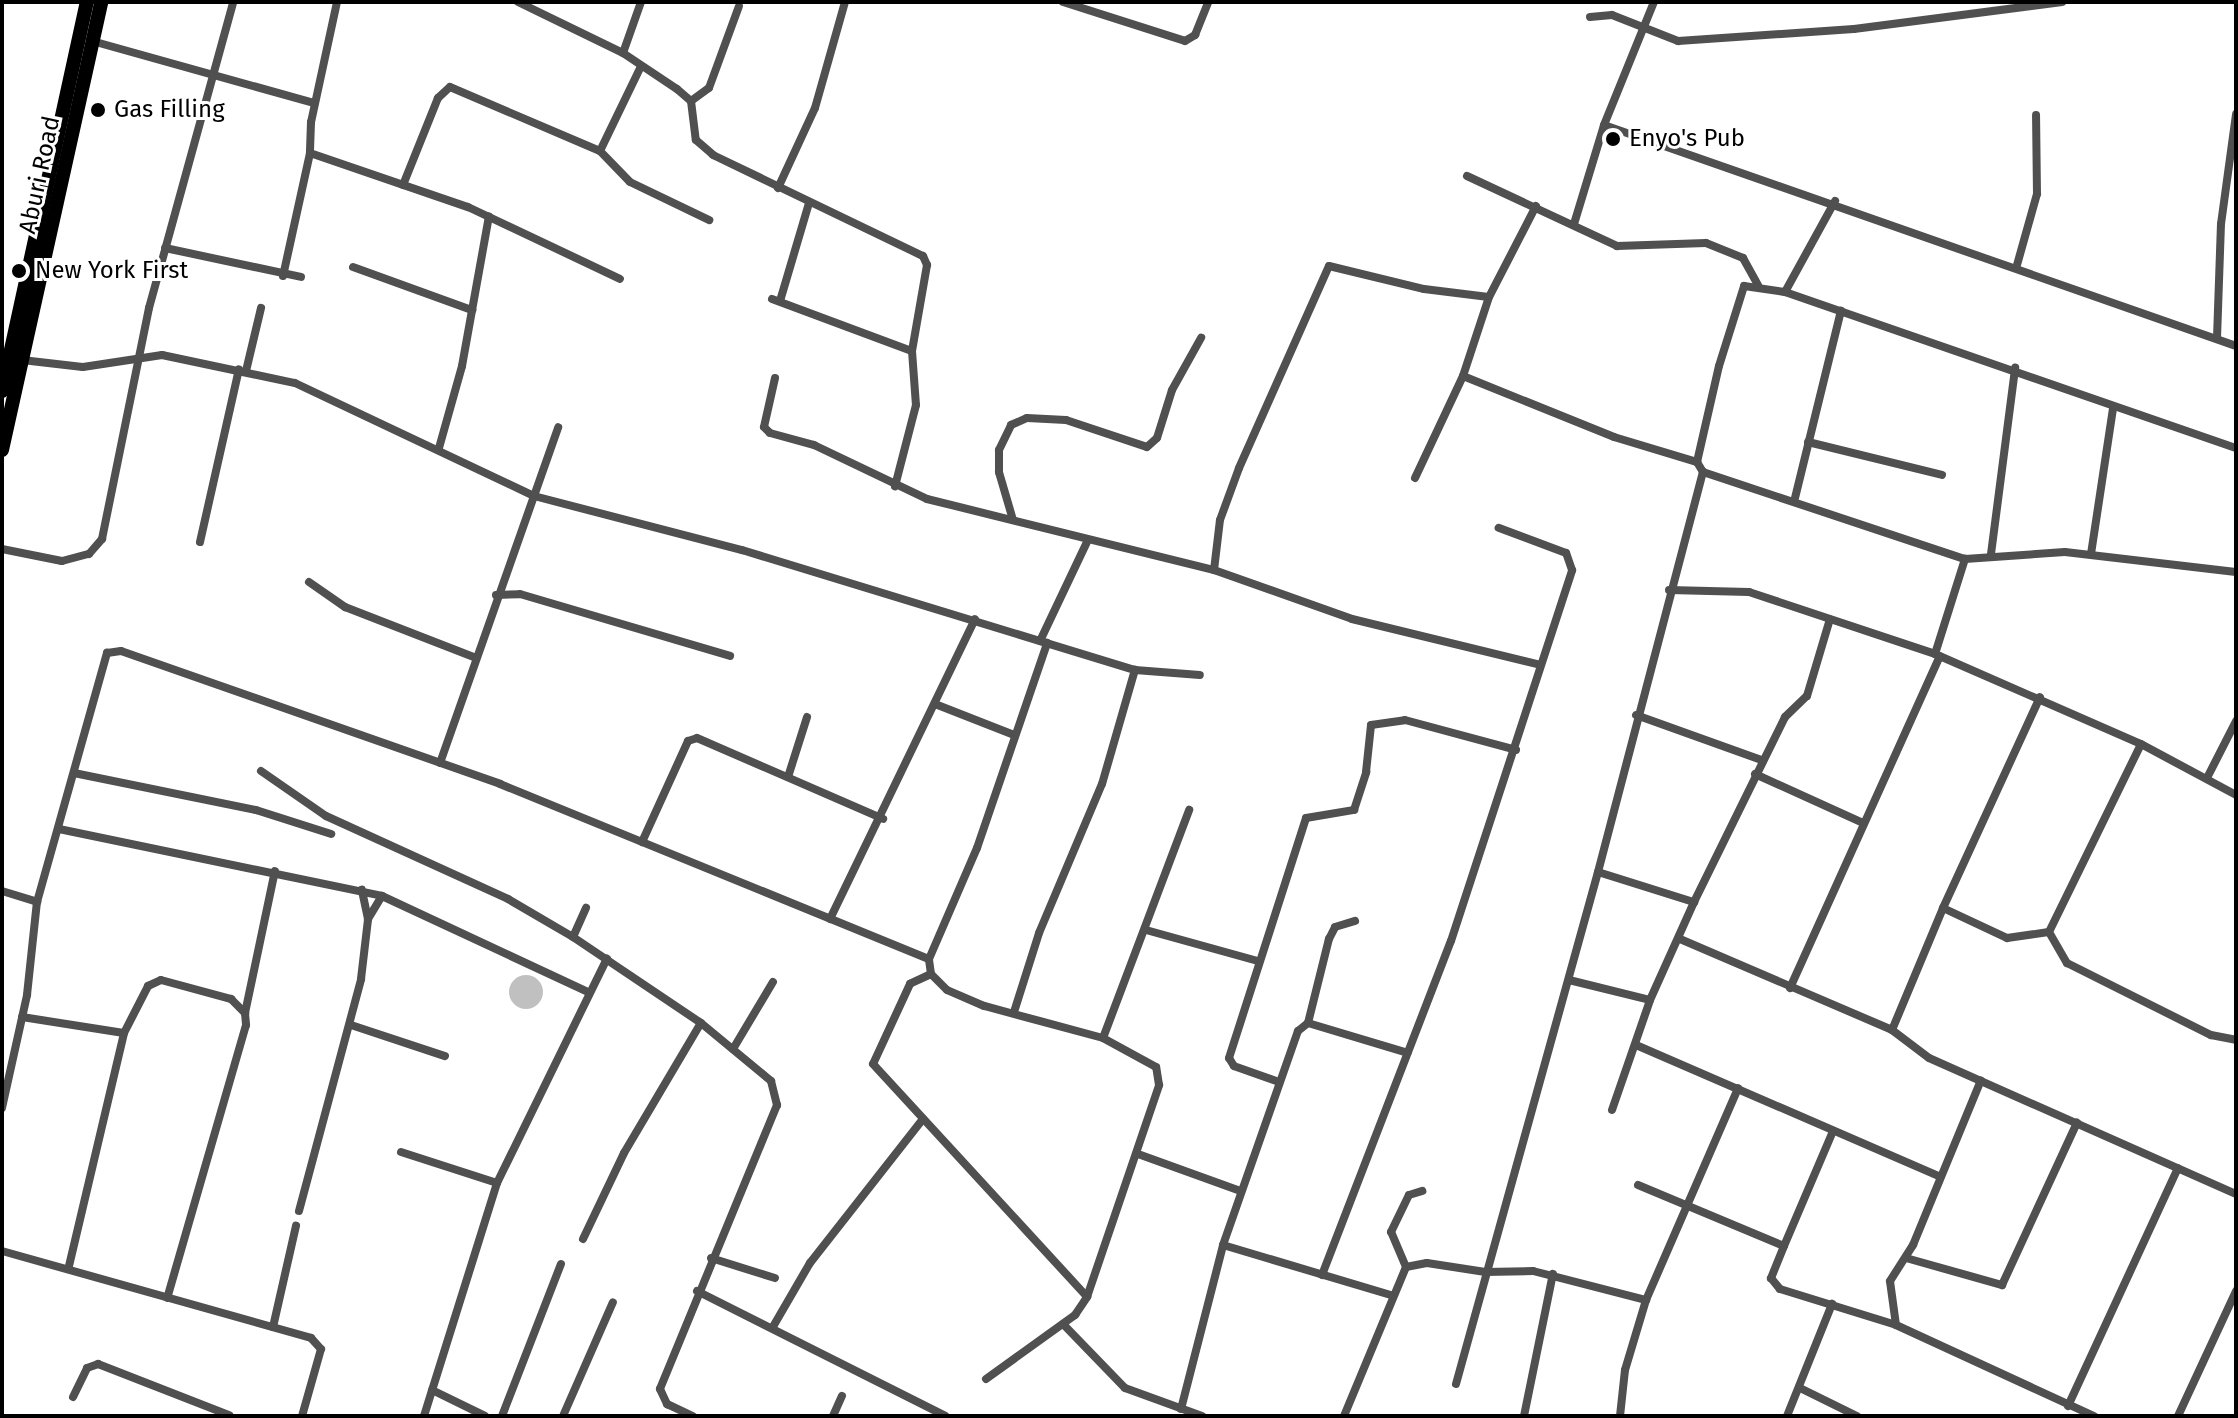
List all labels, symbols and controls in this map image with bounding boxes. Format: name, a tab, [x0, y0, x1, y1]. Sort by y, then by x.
place label: Gas Filling	[114, 96, 225, 124]
marker: Gas Filling	[89, 101, 107, 119]
street label: Aburi Road	[13, 113, 67, 237]
place label: Enyo's Pub	[1629, 125, 1745, 153]
marker: Enyo's Pub	[1604, 130, 1622, 148]
place label: New York First	[35, 257, 188, 285]
marker: New York First	[10, 262, 28, 280]

